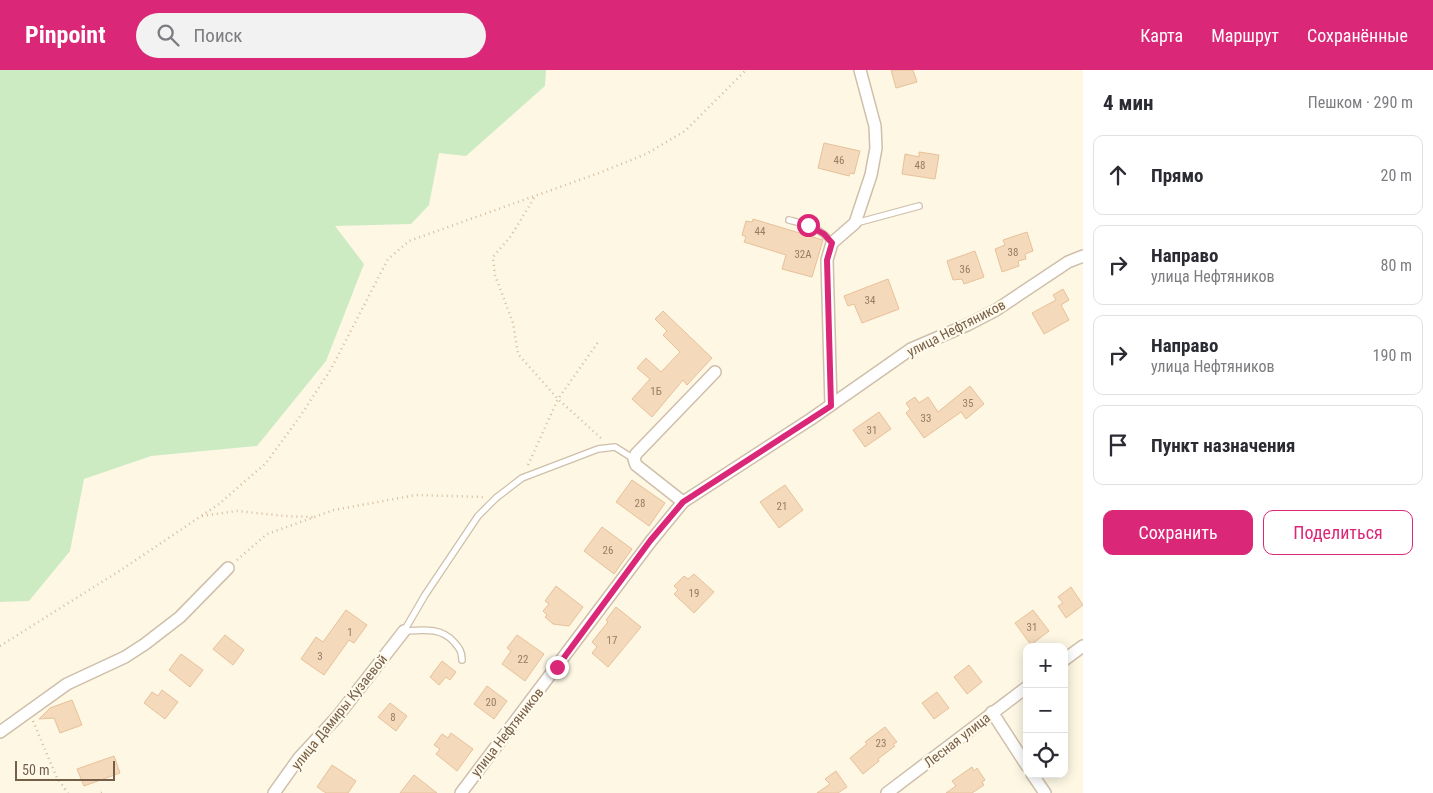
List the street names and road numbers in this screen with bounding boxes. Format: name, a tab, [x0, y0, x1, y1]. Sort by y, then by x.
street label: улица Нефтяников	[904, 296, 1008, 360]
street label: улица Дамиры Кузаевой	[288, 651, 390, 773]
street label: улица Нефтяников	[467, 684, 547, 780]
street label: Лесная улица	[921, 709, 993, 771]

